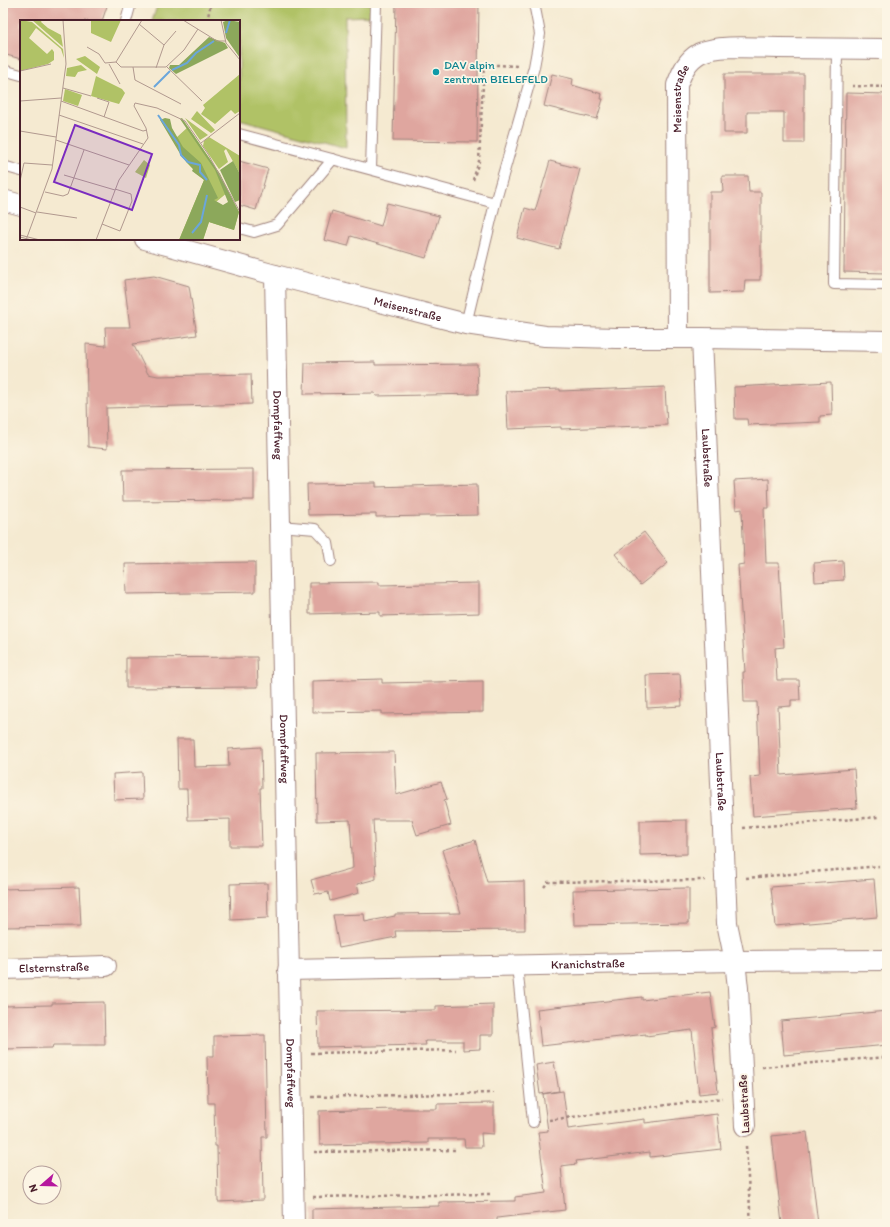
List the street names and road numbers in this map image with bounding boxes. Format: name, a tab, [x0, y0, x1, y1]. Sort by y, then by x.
street label: Meisenstraße	[670, 61, 692, 133]
street label: Meisenstraße	[372, 294, 444, 325]
street label: Dompfaffweg	[270, 390, 286, 461]
street label: Laubstraße	[699, 428, 715, 488]
street label: Dompfaffweg	[277, 714, 292, 785]
street label: Laubstraße	[713, 752, 729, 812]
street label: Kranichstraße	[551, 956, 625, 972]
street label: Elsternstraße	[19, 959, 90, 976]
street label: Dompfaffweg	[283, 1038, 299, 1109]
street label: Laubstraße	[735, 1074, 753, 1134]

